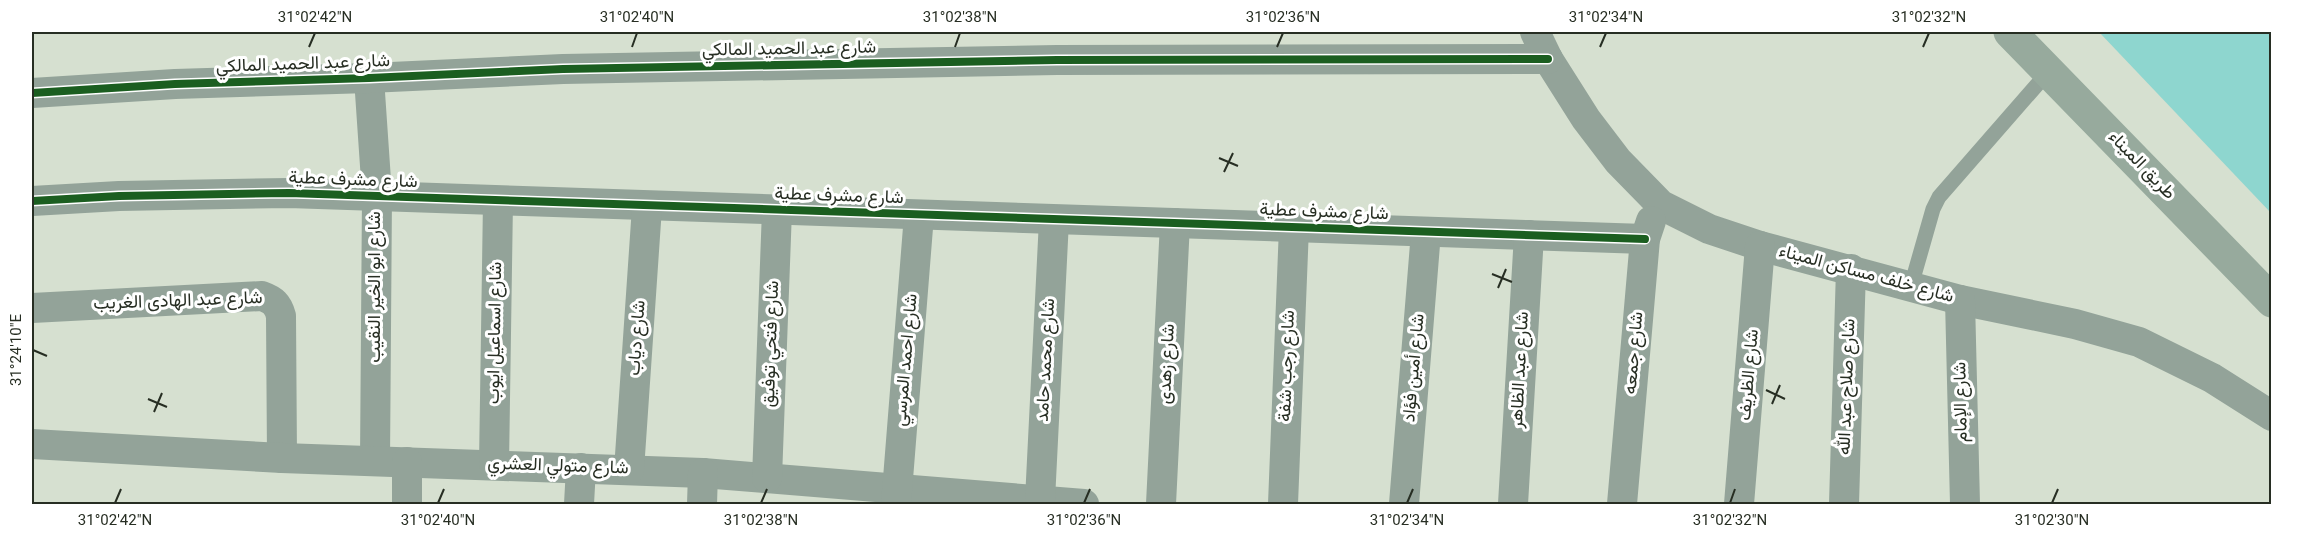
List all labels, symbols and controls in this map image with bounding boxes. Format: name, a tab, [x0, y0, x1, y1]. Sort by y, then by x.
text: 31°02'42"N	[278, 7, 352, 30]
text: 31°02'40"N	[600, 7, 674, 30]
text: 31°02'38"N	[923, 7, 997, 30]
text: 31°02'36"N	[1246, 7, 1320, 30]
text: 31°02'34"N	[1569, 7, 1643, 30]
text: 31°02'32"N	[1892, 7, 1966, 30]
street label: شارع عبد الحميد المالكي	[702, 34, 876, 66]
street label: شارع عبد الحميد المالكي	[215, 48, 391, 82]
street label: طريق الميناء	[2101, 125, 2181, 207]
street label: شارع مشرف عطية	[288, 165, 418, 197]
street label: شارع مشرف عطية	[774, 181, 904, 213]
street label: شارع مشرف عطية	[1259, 197, 1389, 229]
street label: شارع ابو الخير النقيب	[362, 211, 390, 363]
street label: شارع خلف مساكن الميناء	[1775, 238, 1957, 312]
street label: شارع اسماعيل ايوب	[481, 262, 511, 404]
street label: شارع فتحي توفيق	[756, 280, 788, 408]
street label: شارع عبد الهادى الغريب	[93, 285, 263, 319]
street label: شارع احمد المرسي	[887, 292, 927, 428]
street label: شارع محمد حامد	[1030, 298, 1064, 422]
street label: شارع دياب	[621, 299, 655, 377]
street label: شارع رجب شفة	[1272, 310, 1304, 422]
street label: شارع جمعه	[1617, 310, 1653, 396]
street label: شارع عبد الظاهر	[1504, 311, 1538, 430]
text: 31°24'10"E	[6, 313, 29, 386]
street label: شارع أمين فؤاد	[1396, 313, 1434, 423]
street label: شارع صلاح عبد الله	[1832, 318, 1864, 456]
street label: شارع زهدى	[1152, 323, 1184, 405]
street label: شارع الظريف	[1732, 328, 1768, 422]
street label: شارع الإمام	[1947, 362, 1977, 442]
street label: شارع متولي العشري	[487, 451, 629, 483]
text: 31°02'42"N	[78, 510, 152, 533]
text: 31°02'40"N	[401, 510, 475, 533]
text: 31°02'38"N	[724, 510, 798, 533]
text: 31°02'36"N	[1047, 510, 1121, 533]
text: 31°02'34"N	[1370, 510, 1444, 533]
text: 31°02'32"N	[1693, 510, 1767, 533]
text: 31°02'30"N	[2015, 510, 2089, 533]

